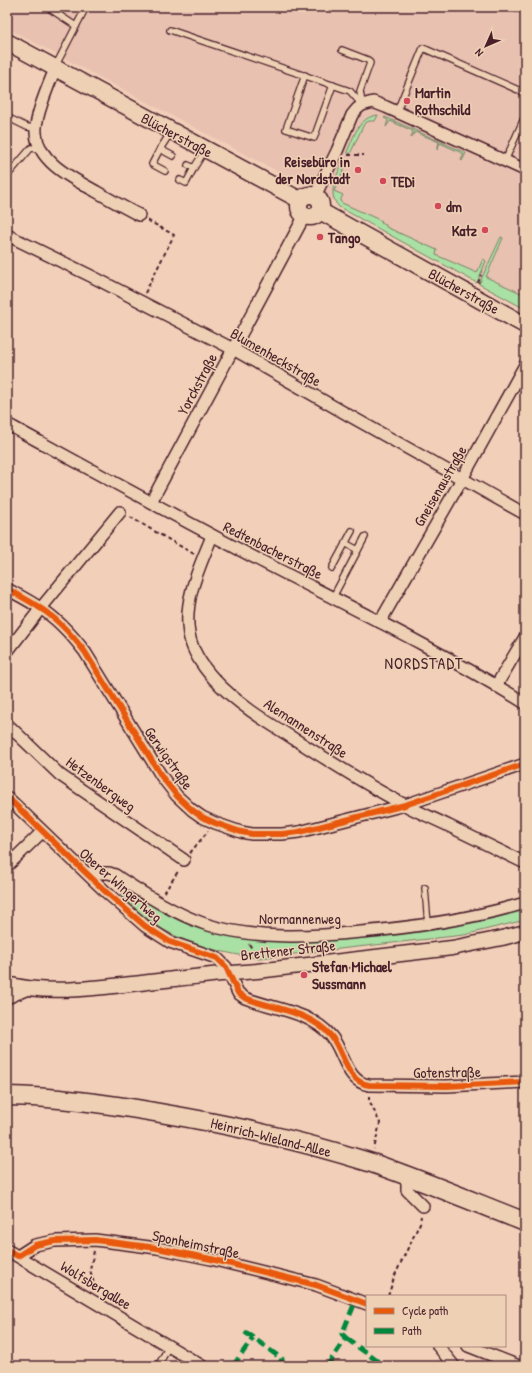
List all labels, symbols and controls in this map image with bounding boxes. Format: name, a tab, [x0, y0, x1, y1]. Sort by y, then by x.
north arrow	[466, 26, 506, 66]
text: N	[472, 46, 486, 60]
place label: Martin Rothschild	[415, 82, 471, 120]
marker: Martin Rothschild	[402, 96, 412, 106]
street label: Blücherstraße	[138, 107, 216, 163]
place label: Reisebüro in der Nordstadt	[275, 151, 351, 189]
marker: Reisebüro in der Nordstadt	[353, 165, 363, 175]
place label: TEDi	[390, 171, 415, 192]
marker: TEDi	[378, 176, 388, 186]
place label: dm	[446, 196, 462, 217]
marker: dm	[433, 201, 443, 211]
place label: Katz	[452, 220, 478, 241]
marker: Katz	[480, 225, 490, 235]
place label: Tango	[327, 227, 360, 249]
marker: Tango	[315, 232, 325, 242]
street label: Blücherstraße	[425, 263, 503, 319]
street label: Blumenheckstraße	[227, 323, 325, 391]
street label: Yorckstraße	[172, 349, 222, 419]
street label: Gneisenaustraße	[408, 442, 472, 530]
street label: Redtenbacherstraße	[220, 516, 326, 584]
district label: NORDSTADT	[384, 652, 464, 674]
street label: Alemannenstraße	[260, 693, 352, 763]
street label: Gerwigstraße	[140, 722, 198, 794]
street label: Hetzenbergweg	[62, 752, 140, 817]
street label: Oberer Wingertweg	[75, 843, 167, 927]
street label: Normannenweg	[259, 908, 341, 929]
street label: Brettener Straße	[240, 935, 336, 965]
place label: Stefan Michael Sussmann	[312, 956, 393, 994]
marker: Stefan Michael Sussmann	[299, 970, 309, 980]
street label: Gotenstraße	[413, 1061, 481, 1083]
street label: Heinrich-Wieland-Allee	[209, 1112, 333, 1162]
street label: Sponheimstraße	[151, 1225, 241, 1263]
street label: Wolfsbergallee	[57, 1256, 135, 1314]
legend	[366, 1295, 506, 1347]
text: Cycle path	[402, 1302, 448, 1319]
text: Path	[402, 1322, 422, 1339]

